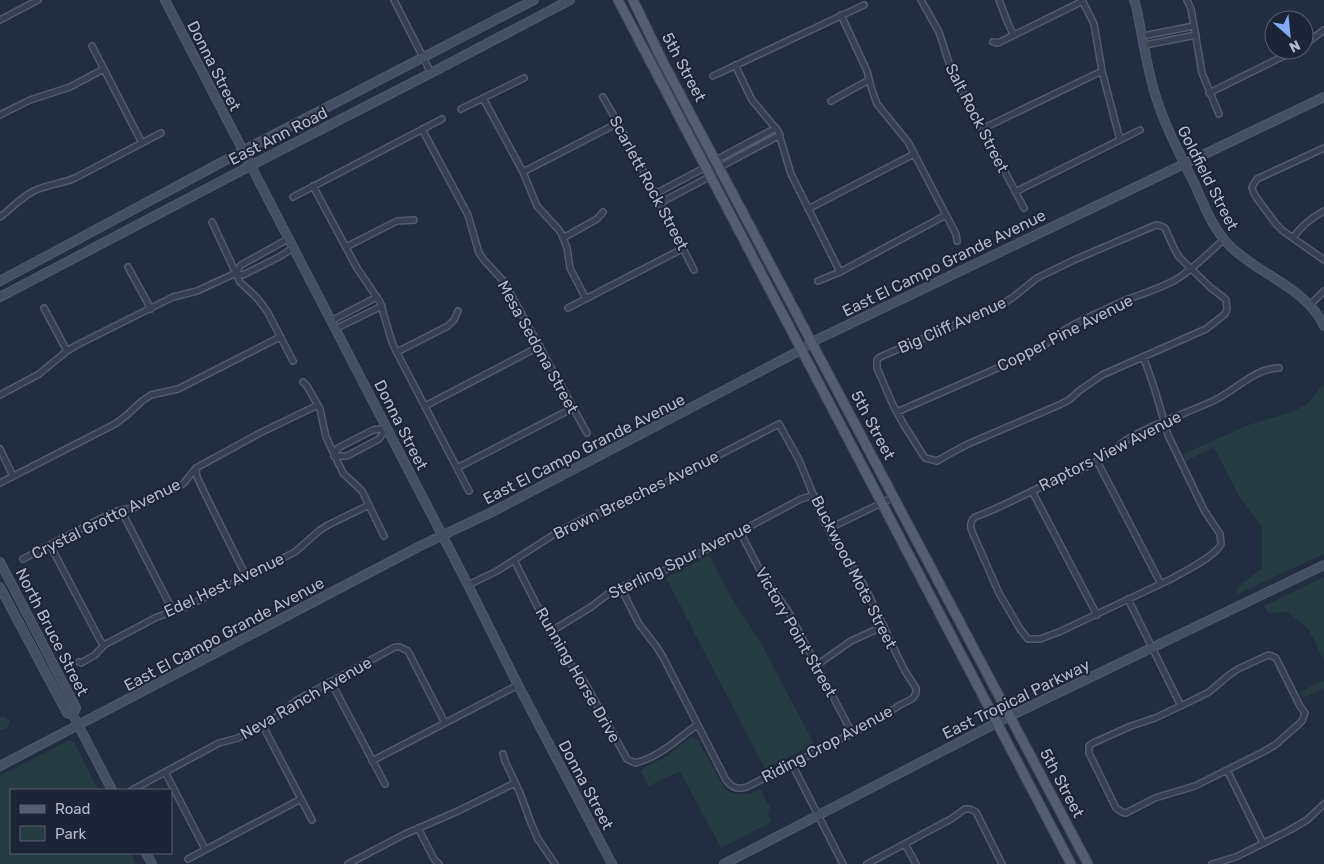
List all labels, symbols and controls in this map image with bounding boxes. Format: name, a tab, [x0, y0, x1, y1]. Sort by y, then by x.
north arrow	[1264, 10, 1314, 60]
street label: Donna Street	[183, 18, 245, 114]
street label: 5th Street	[658, 29, 710, 105]
text: N	[1286, 36, 1303, 56]
street label: Salt Rock Street	[941, 60, 1013, 176]
street label: East Ann Road	[225, 103, 331, 169]
street label: Scarlett Rock Street	[605, 112, 693, 254]
street label: Goldfield Street	[1173, 123, 1243, 233]
street label: East El Campo Grande Avenue	[839, 205, 1049, 321]
street label: Mesa Sedona Street	[494, 277, 582, 417]
street label: Copper Pine Avenue	[994, 291, 1136, 375]
street label: Big Cliff Avenue	[895, 293, 1009, 357]
street label: Donna Street	[370, 377, 432, 473]
street label: 5th Street	[847, 387, 899, 463]
street label: East El Campo Grande Avenue	[480, 390, 688, 508]
street label: Raptors View Avenue	[1036, 407, 1184, 495]
street label: Brown Breeches Avenue	[550, 447, 722, 543]
street label: Crystal Grotto Avenue	[28, 475, 184, 563]
street label: Buckwood Mote Street	[807, 492, 901, 652]
street label: Sterling Spur Avenue	[605, 517, 755, 603]
street label: Edel Hest Avenue	[161, 549, 287, 621]
street label: Victory Point Street	[751, 564, 841, 700]
street label: North Bruce Street	[12, 565, 92, 699]
street label: East El Campo Grande Avenue	[121, 573, 327, 695]
street label: Running Horse Drive	[532, 604, 624, 746]
street label: Neva Ranch Avenue	[237, 653, 375, 743]
street label: East Tropical Parkway	[939, 655, 1093, 743]
street label: Riding Crop Avenue	[758, 701, 896, 787]
street label: Donna Street	[554, 737, 618, 833]
street label: 5th Street	[1036, 745, 1088, 821]
legend	[10, 789, 172, 854]
text: Road	[55, 800, 91, 818]
text: Park	[55, 825, 86, 843]

